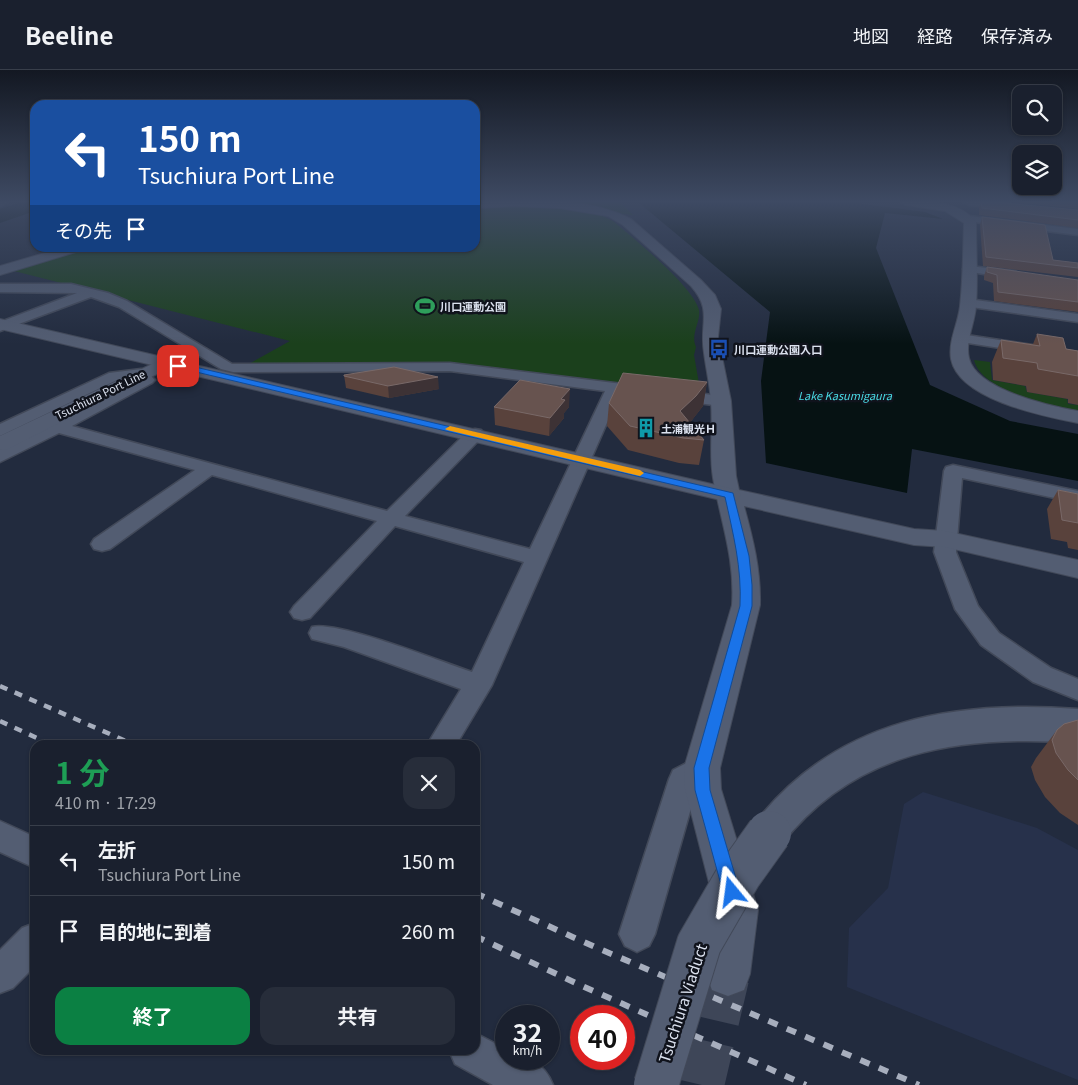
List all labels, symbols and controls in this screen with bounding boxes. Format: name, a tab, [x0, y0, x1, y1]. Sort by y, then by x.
text: Beeline	[25, 17, 113, 52]
text: 地図	[853, 22, 889, 48]
text: 経路	[917, 22, 953, 48]
text: 保存済み	[981, 22, 1053, 48]
map controls	[1012, 85, 1062, 195]
button: search	[1012, 85, 1062, 135]
text: 150 m	[138, 111, 242, 162]
icon: left	[55, 120, 120, 185]
button: layers	[1012, 145, 1062, 195]
text: Tsuchiura Port Line	[138, 158, 334, 190]
icon: arrive	[122, 215, 150, 243]
text: その先	[55, 216, 112, 243]
sports icon: 川口運動公園	[414, 295, 436, 317]
place label: 川口運動公園	[440, 298, 506, 314]
bus stop icon: 川口運動公園入口	[708, 338, 730, 360]
place label: 川口運動公園入口	[734, 341, 822, 357]
pin	[157, 345, 199, 387]
icon: arrive	[164, 352, 192, 380]
street label: Tsuchiura Port Line	[52, 365, 148, 423]
water label: Lake Kasumigaura	[798, 387, 893, 403]
building icon: 土浦観光Ｈ	[635, 417, 657, 439]
place label: 土浦観光Ｈ	[661, 420, 716, 436]
text: 1 分	[55, 749, 110, 793]
button: close	[403, 757, 455, 809]
text: 410 m · 17:29	[55, 790, 156, 814]
text: 左折	[98, 835, 136, 862]
icon: left	[55, 847, 83, 875]
text: 150 m	[402, 847, 455, 874]
text: Tsuchiura Port Line	[98, 862, 241, 886]
position arrow	[705, 865, 757, 917]
icon: arrive	[55, 917, 83, 945]
text: 目的地に到着	[98, 917, 212, 944]
text: 260 m	[402, 917, 455, 944]
street label: Tsuchiura Viaduct	[653, 940, 711, 1065]
button: 終了	[55, 987, 250, 1045]
button: 共有	[260, 987, 455, 1045]
speed limit sign: 40	[570, 1005, 635, 1070]
text: 32	[513, 1013, 542, 1049]
text: km/h	[513, 1041, 542, 1058]

